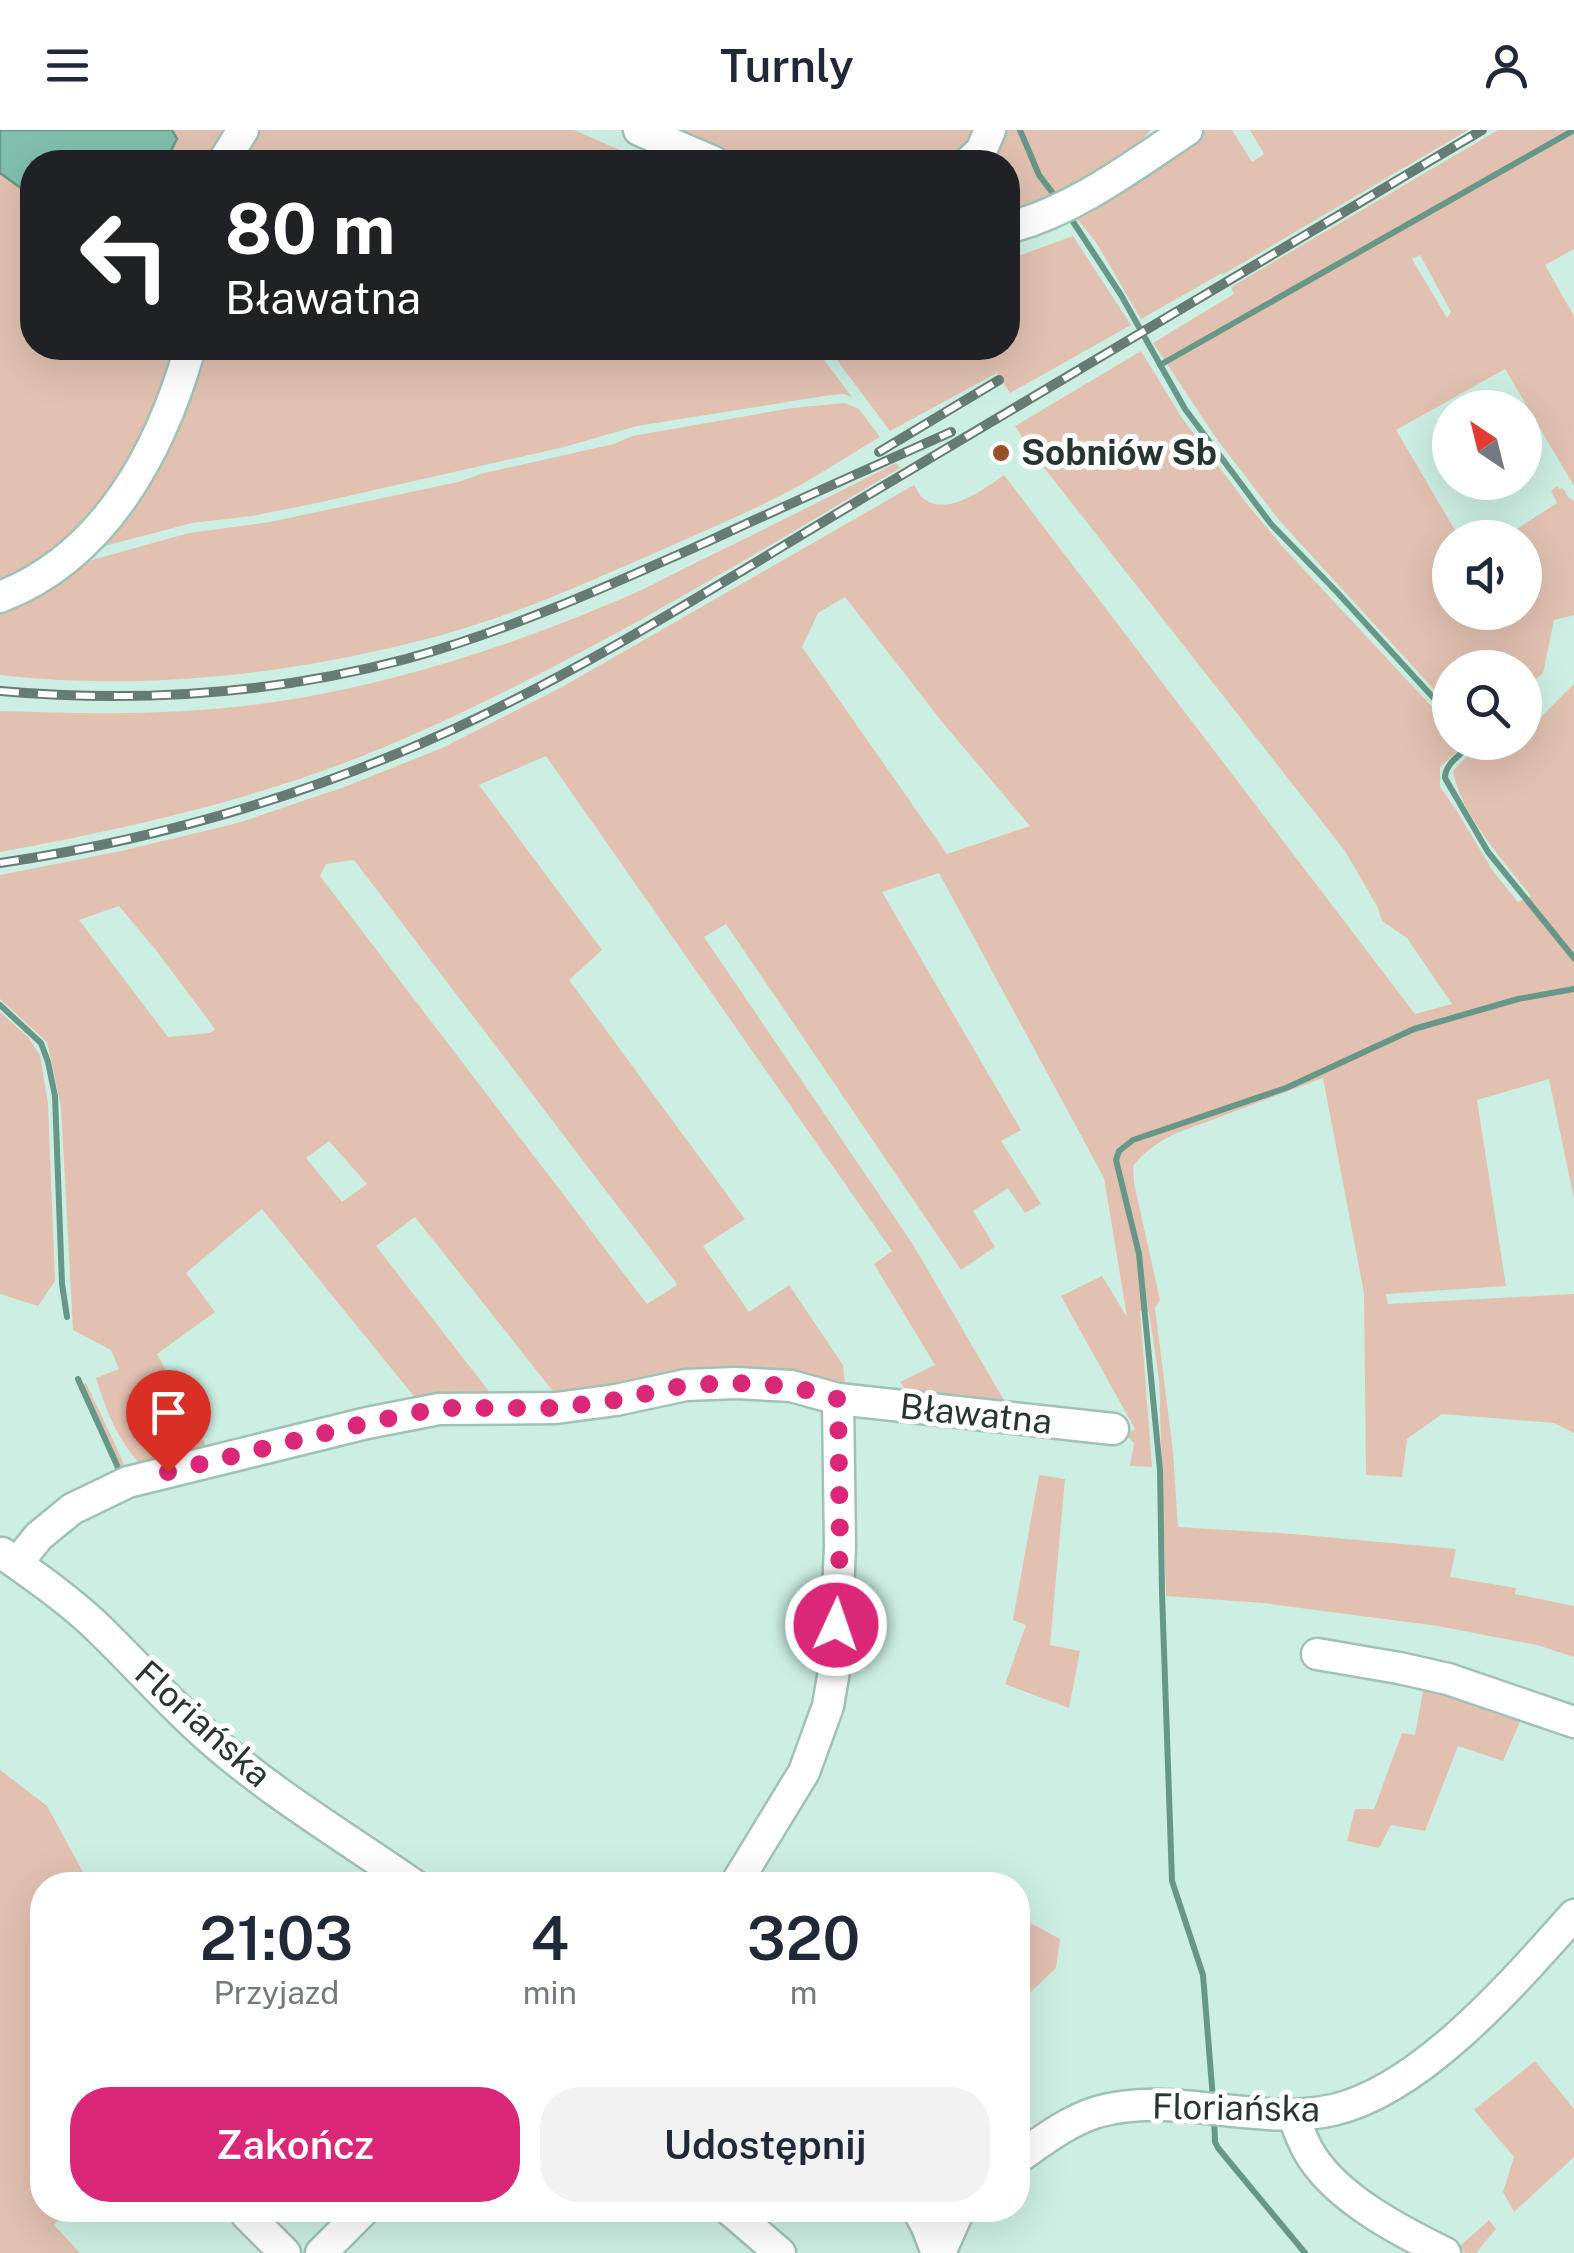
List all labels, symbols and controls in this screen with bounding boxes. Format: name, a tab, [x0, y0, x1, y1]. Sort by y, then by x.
icon: menu	[40, 38, 95, 93]
icon: person	[1479, 38, 1534, 93]
text: Turnly	[720, 39, 854, 92]
text: 80 m	[225, 187, 395, 270]
icon: left	[60, 190, 190, 320]
text: Bławatna	[225, 271, 421, 324]
north arrow	[1432, 390, 1542, 500]
map controls	[1432, 390, 1542, 760]
place label: Sobniów Sb	[1021, 432, 1217, 473]
marker: Sobniów Sb	[990, 442, 1012, 464]
button: sound	[1432, 520, 1542, 630]
button: search	[1432, 650, 1542, 760]
pin	[126, 1370, 211, 1473]
icon: arrive	[141, 1385, 196, 1440]
street label: Bławatna	[898, 1385, 1054, 1442]
position arrow	[784, 1573, 888, 1677]
street label: Floriańska	[127, 1652, 280, 1795]
text: 21:03	[200, 1903, 353, 1974]
text: 4	[531, 1903, 569, 1974]
text: 320	[747, 1903, 860, 1974]
text: Przyjazd	[214, 1974, 339, 2011]
text: min	[523, 1974, 577, 2011]
text: m	[790, 1974, 817, 2011]
street label: Floriańska	[1152, 2086, 1320, 2129]
button: Zakończ	[70, 2087, 520, 2202]
button: Udostępnij	[540, 2087, 990, 2202]

